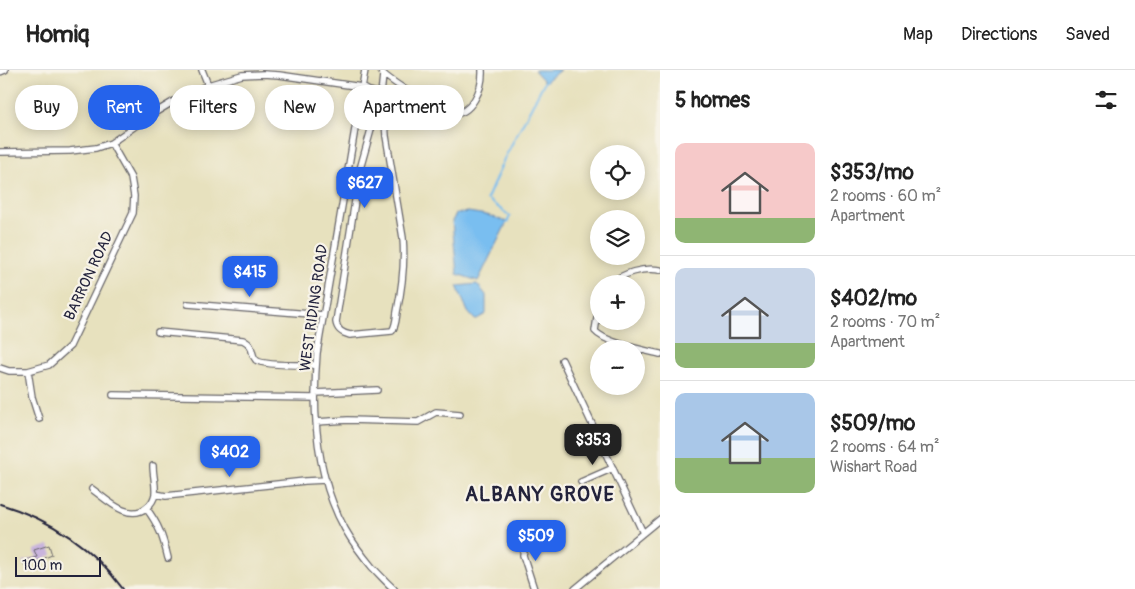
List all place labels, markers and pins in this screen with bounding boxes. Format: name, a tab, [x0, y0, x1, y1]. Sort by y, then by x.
pin: $627	[335, 166, 395, 209]
pin: $415	[220, 256, 280, 298]
pin: $353	[563, 424, 623, 466]
pin: $402	[200, 436, 260, 478]
pin: $509	[506, 520, 566, 562]

